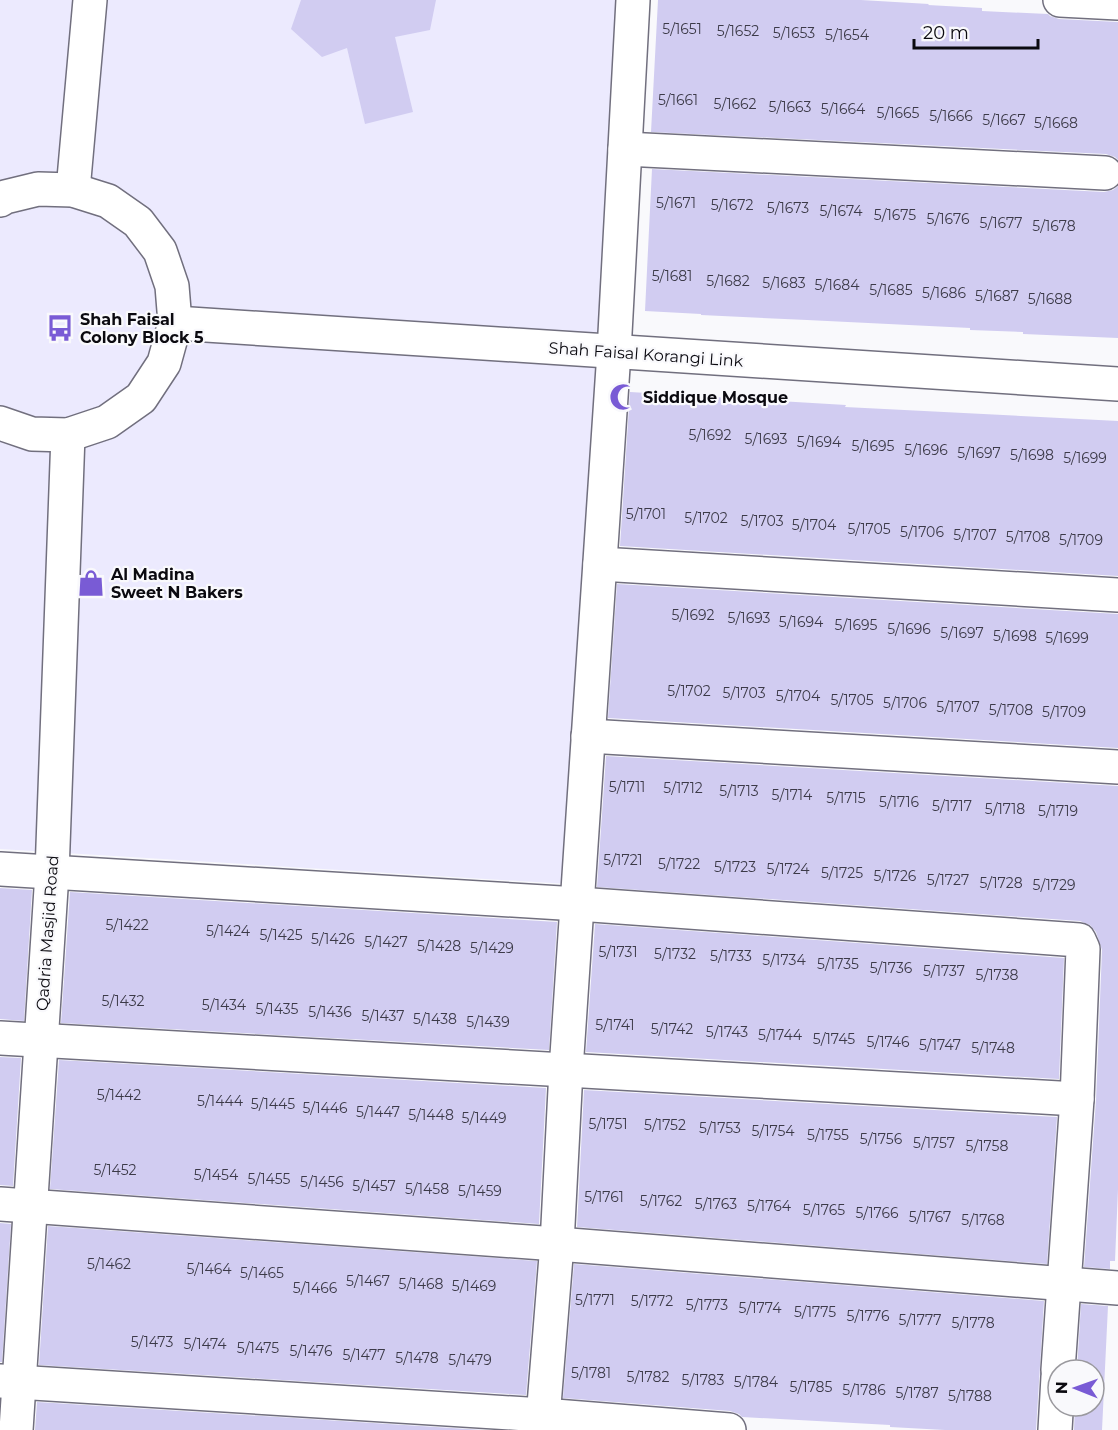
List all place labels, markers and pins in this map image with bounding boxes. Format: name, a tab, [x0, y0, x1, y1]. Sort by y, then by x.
place label: Shah Faisal Colony Block 5	[80, 310, 204, 347]
bus stop icon: Shah Faisal Colony Block 5	[45, 313, 75, 343]
mosque icon: Siddique Mosque	[608, 382, 638, 412]
place label: Siddique Mosque	[643, 388, 788, 407]
place label: Al Madina Sweet N Bakers	[110, 565, 243, 602]
shop icon: Al Madina Sweet N Bakers	[76, 568, 106, 598]

